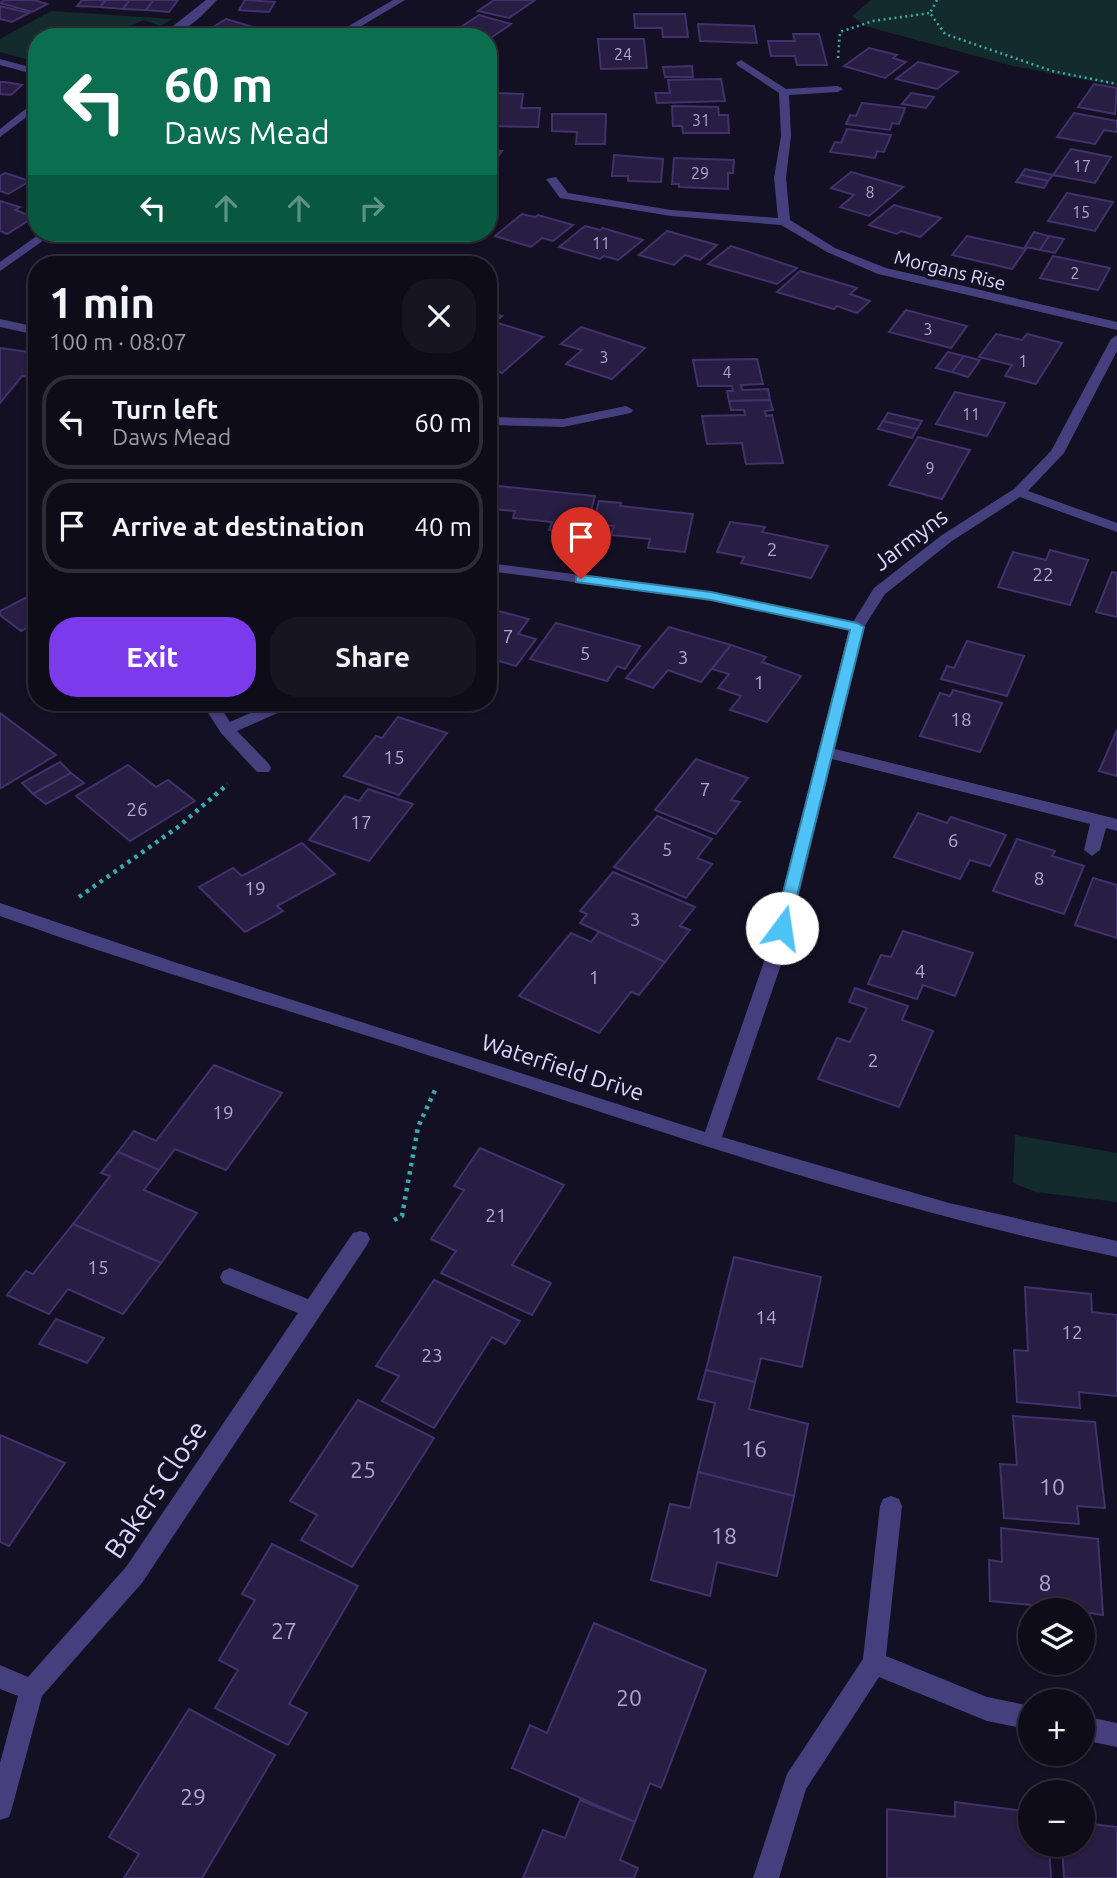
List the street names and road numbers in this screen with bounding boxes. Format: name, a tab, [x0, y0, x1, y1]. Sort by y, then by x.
street label: Morgans Rise	[892, 246, 1008, 294]
street label: Jarmyns	[868, 503, 952, 575]
street label: Waterfield Drive	[479, 1029, 647, 1105]
street label: Bakers Close	[98, 1414, 212, 1564]

